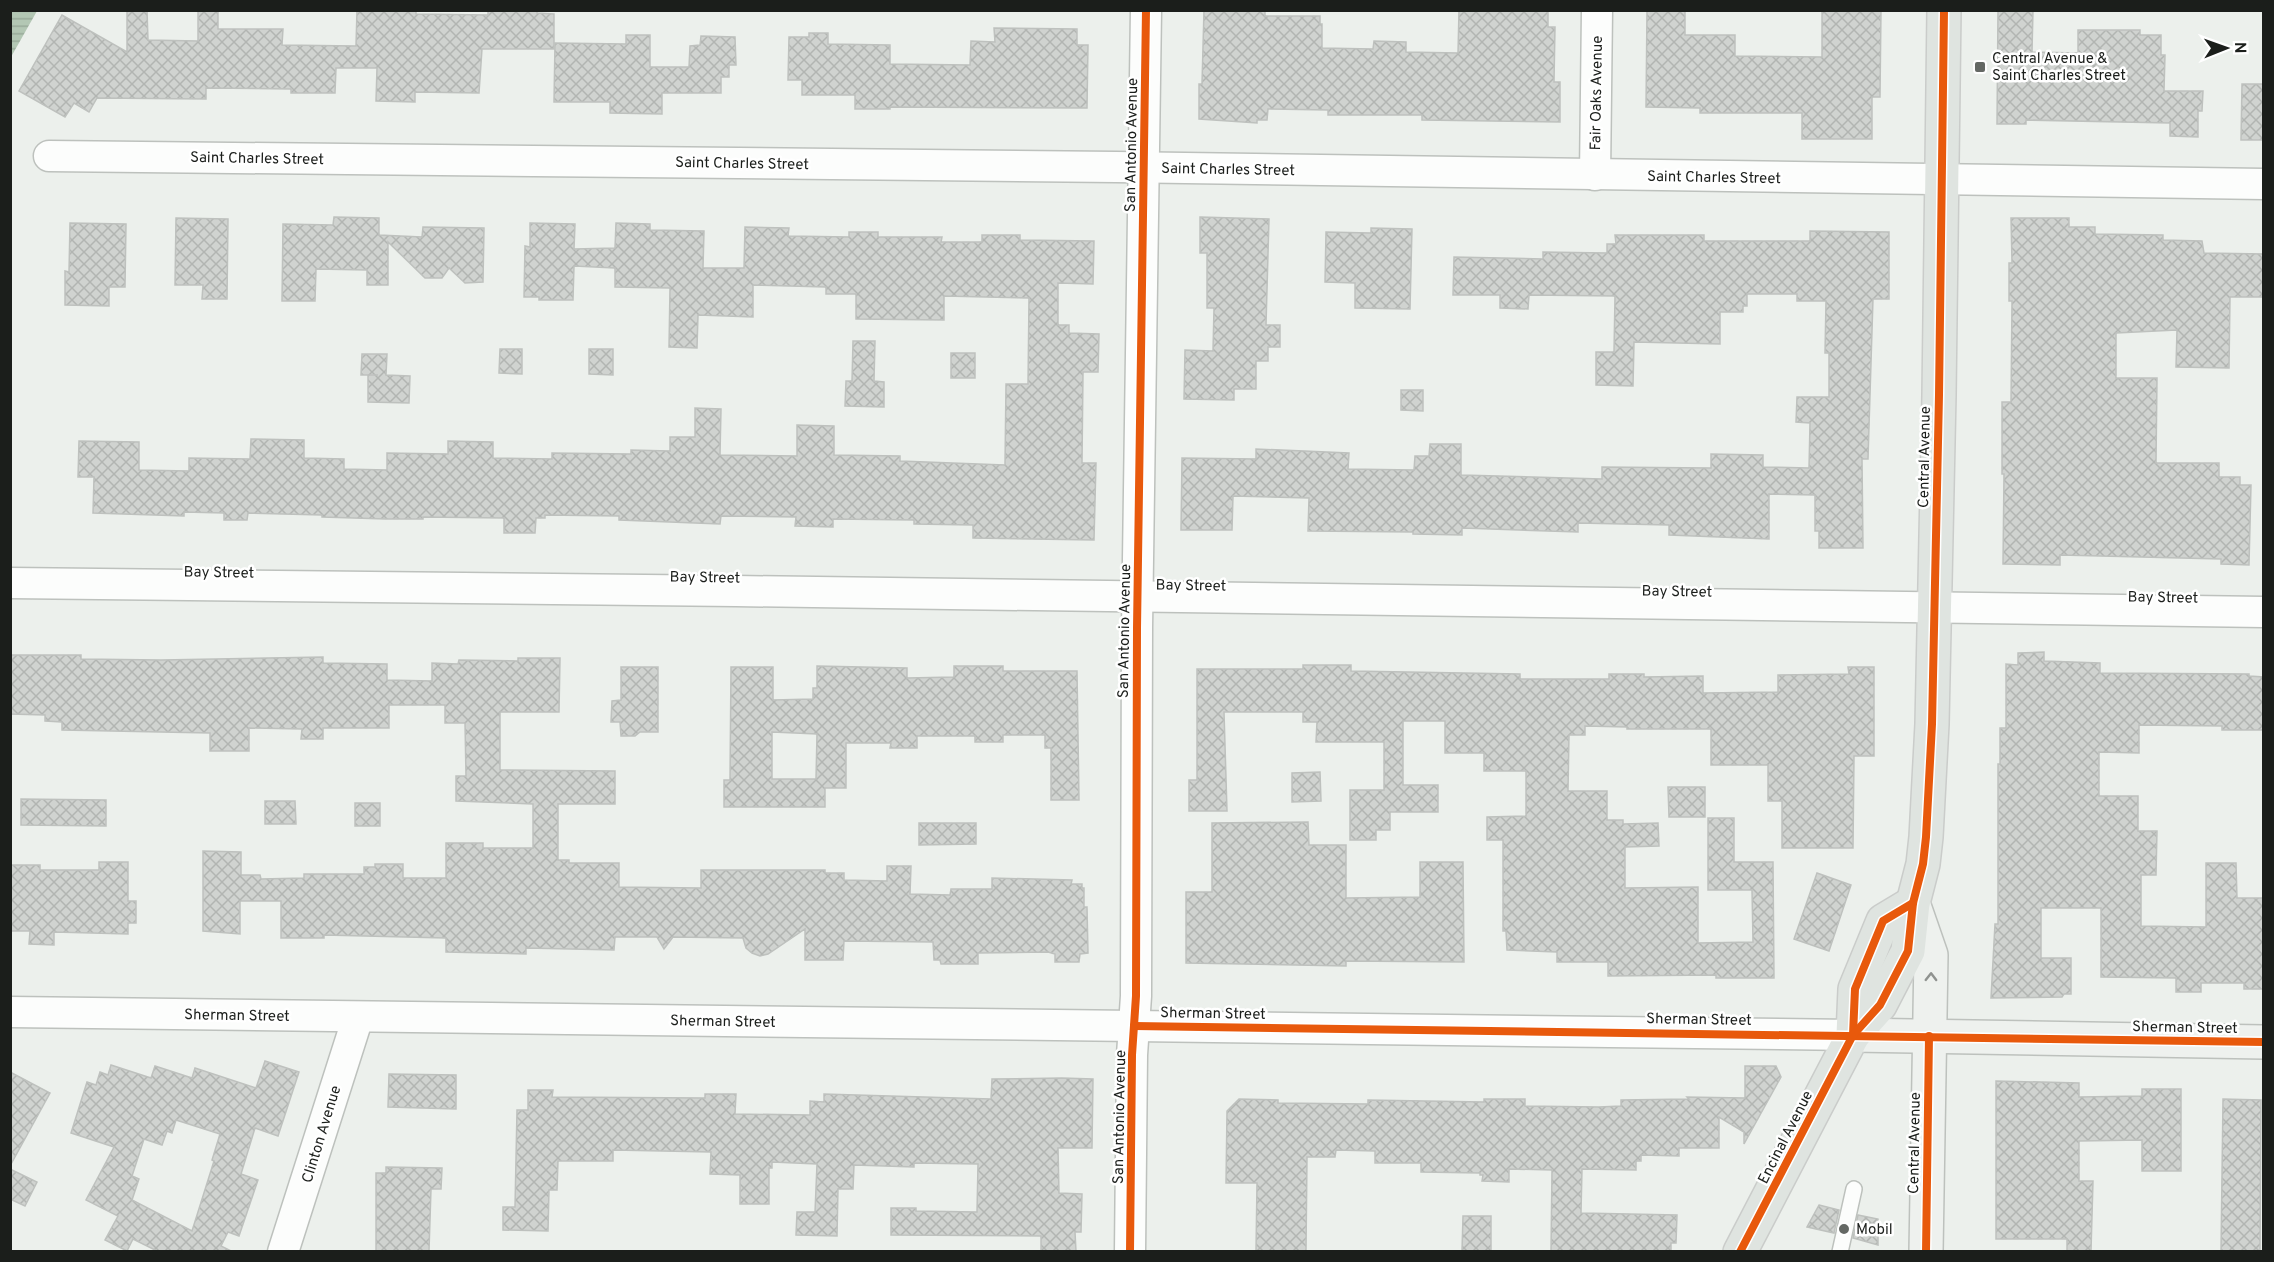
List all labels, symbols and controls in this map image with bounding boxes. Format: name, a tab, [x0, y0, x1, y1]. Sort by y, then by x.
north arrow	[2196, 18, 2256, 78]
street label: Fair Oaks Avenue	[1587, 36, 1608, 151]
text: N	[2229, 42, 2249, 54]
place label: Central Avenue & Saint Charles Street	[1992, 50, 2126, 86]
marker: Central Avenue & Saint Charles Street	[1973, 60, 1987, 74]
street label: San Antonio Avenue	[1122, 78, 1143, 212]
street label: Saint Charles Street	[190, 149, 324, 170]
street label: Saint Charles Street	[675, 154, 809, 175]
street label: Saint Charles Street	[1161, 160, 1295, 181]
street label: Saint Charles Street	[1647, 168, 1781, 189]
street label: Central Avenue	[1915, 406, 1936, 508]
street label: Bay Street	[184, 563, 254, 584]
street label: San Antonio Avenue	[1115, 564, 1136, 698]
street label: Bay Street	[670, 568, 740, 589]
street label: Bay Street	[1156, 576, 1226, 597]
street label: Bay Street	[1642, 582, 1712, 603]
street label: Bay Street	[2128, 588, 2198, 609]
one-way arrow	[1924, 973, 1937, 982]
street label: Sherman Street	[1160, 1004, 1266, 1025]
street label: Sherman Street	[184, 1006, 290, 1027]
street label: Sherman Street	[1646, 1010, 1752, 1031]
street label: Sherman Street	[670, 1012, 776, 1033]
street label: Sherman Street	[2132, 1018, 2238, 1039]
street label: San Antonio Avenue	[1110, 1050, 1131, 1184]
street label: Clinton Avenue	[299, 1083, 346, 1186]
street label: Encinal Avenue	[1755, 1088, 1818, 1188]
street label: Central Avenue	[1905, 1092, 1926, 1194]
place label: Mobil	[1856, 1221, 1893, 1240]
marker: Mobil	[1837, 1222, 1851, 1236]

